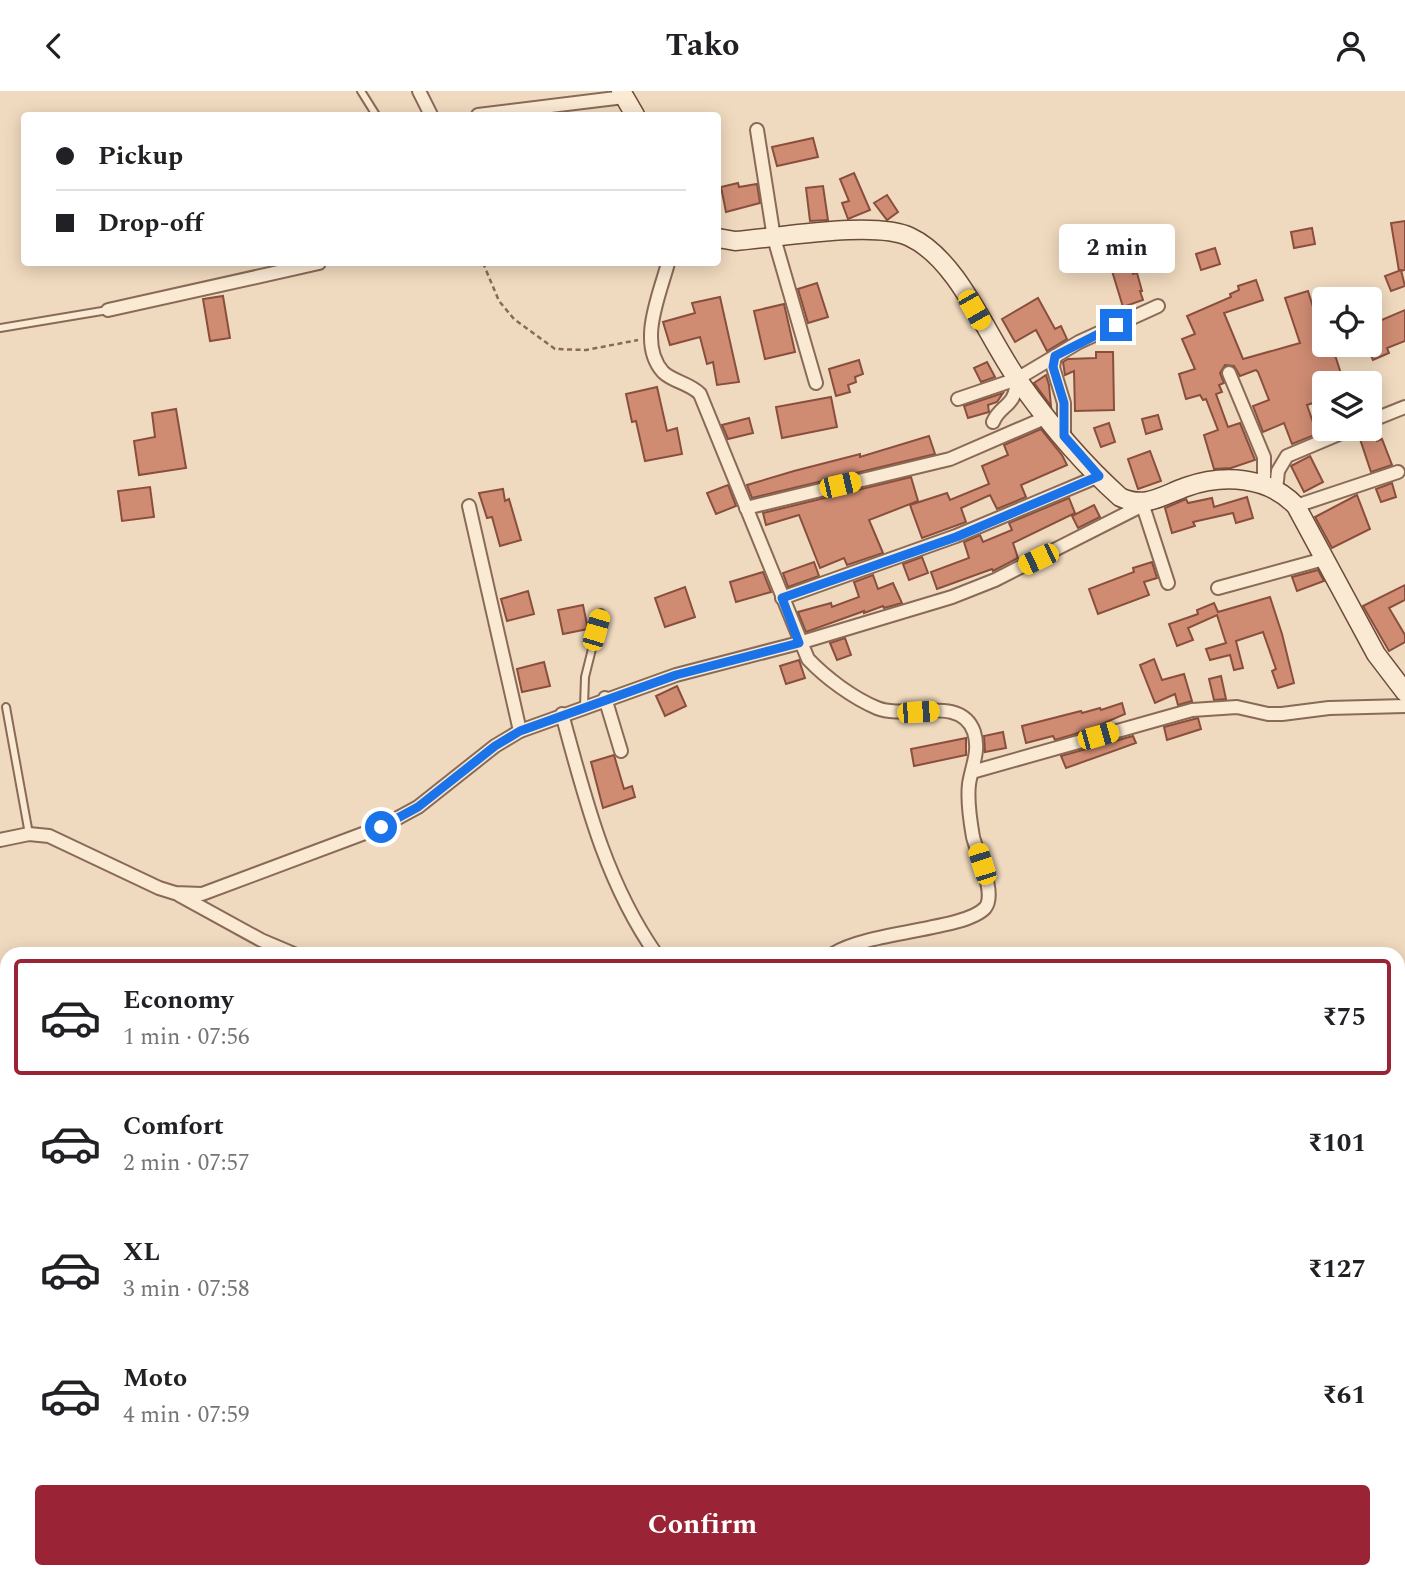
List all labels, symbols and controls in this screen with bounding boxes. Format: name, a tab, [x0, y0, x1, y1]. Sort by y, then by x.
text: Tako	[665, 21, 740, 70]
icon: back	[35, 27, 73, 65]
icon: person	[1332, 27, 1370, 65]
text: Pickup	[98, 136, 183, 176]
text: Drop-off	[98, 203, 203, 243]
callout: 2 min	[1058, 223, 1174, 273]
text: 2 min	[1086, 231, 1148, 266]
car	[955, 287, 994, 333]
map controls	[1312, 287, 1382, 441]
button: locate	[1312, 287, 1382, 357]
route end	[1100, 309, 1132, 341]
button: layers	[1312, 371, 1382, 441]
car	[818, 470, 863, 500]
car	[1015, 540, 1062, 578]
car	[581, 607, 612, 653]
car	[897, 700, 940, 724]
car	[1075, 720, 1122, 752]
route start	[365, 811, 397, 843]
car	[966, 841, 999, 887]
text: Economy	[123, 980, 233, 1020]
icon: car	[39, 986, 102, 1049]
text: ₹75	[1322, 997, 1366, 1037]
text: 1 min · 07:56	[123, 1020, 250, 1055]
text: Comfort	[123, 1106, 224, 1146]
icon: car	[39, 1112, 102, 1175]
text: ₹101	[1308, 1123, 1366, 1163]
text: 2 min · 07:57	[123, 1146, 250, 1181]
text: XL	[123, 1232, 160, 1272]
icon: car	[39, 1238, 102, 1301]
text: ₹127	[1308, 1249, 1366, 1289]
text: 3 min · 07:58	[123, 1272, 250, 1307]
text: Moto	[123, 1358, 187, 1398]
icon: car	[39, 1364, 102, 1427]
text: ₹61	[1322, 1375, 1366, 1415]
text: 4 min · 07:59	[123, 1398, 250, 1433]
button: Confirm	[35, 1485, 1370, 1565]

